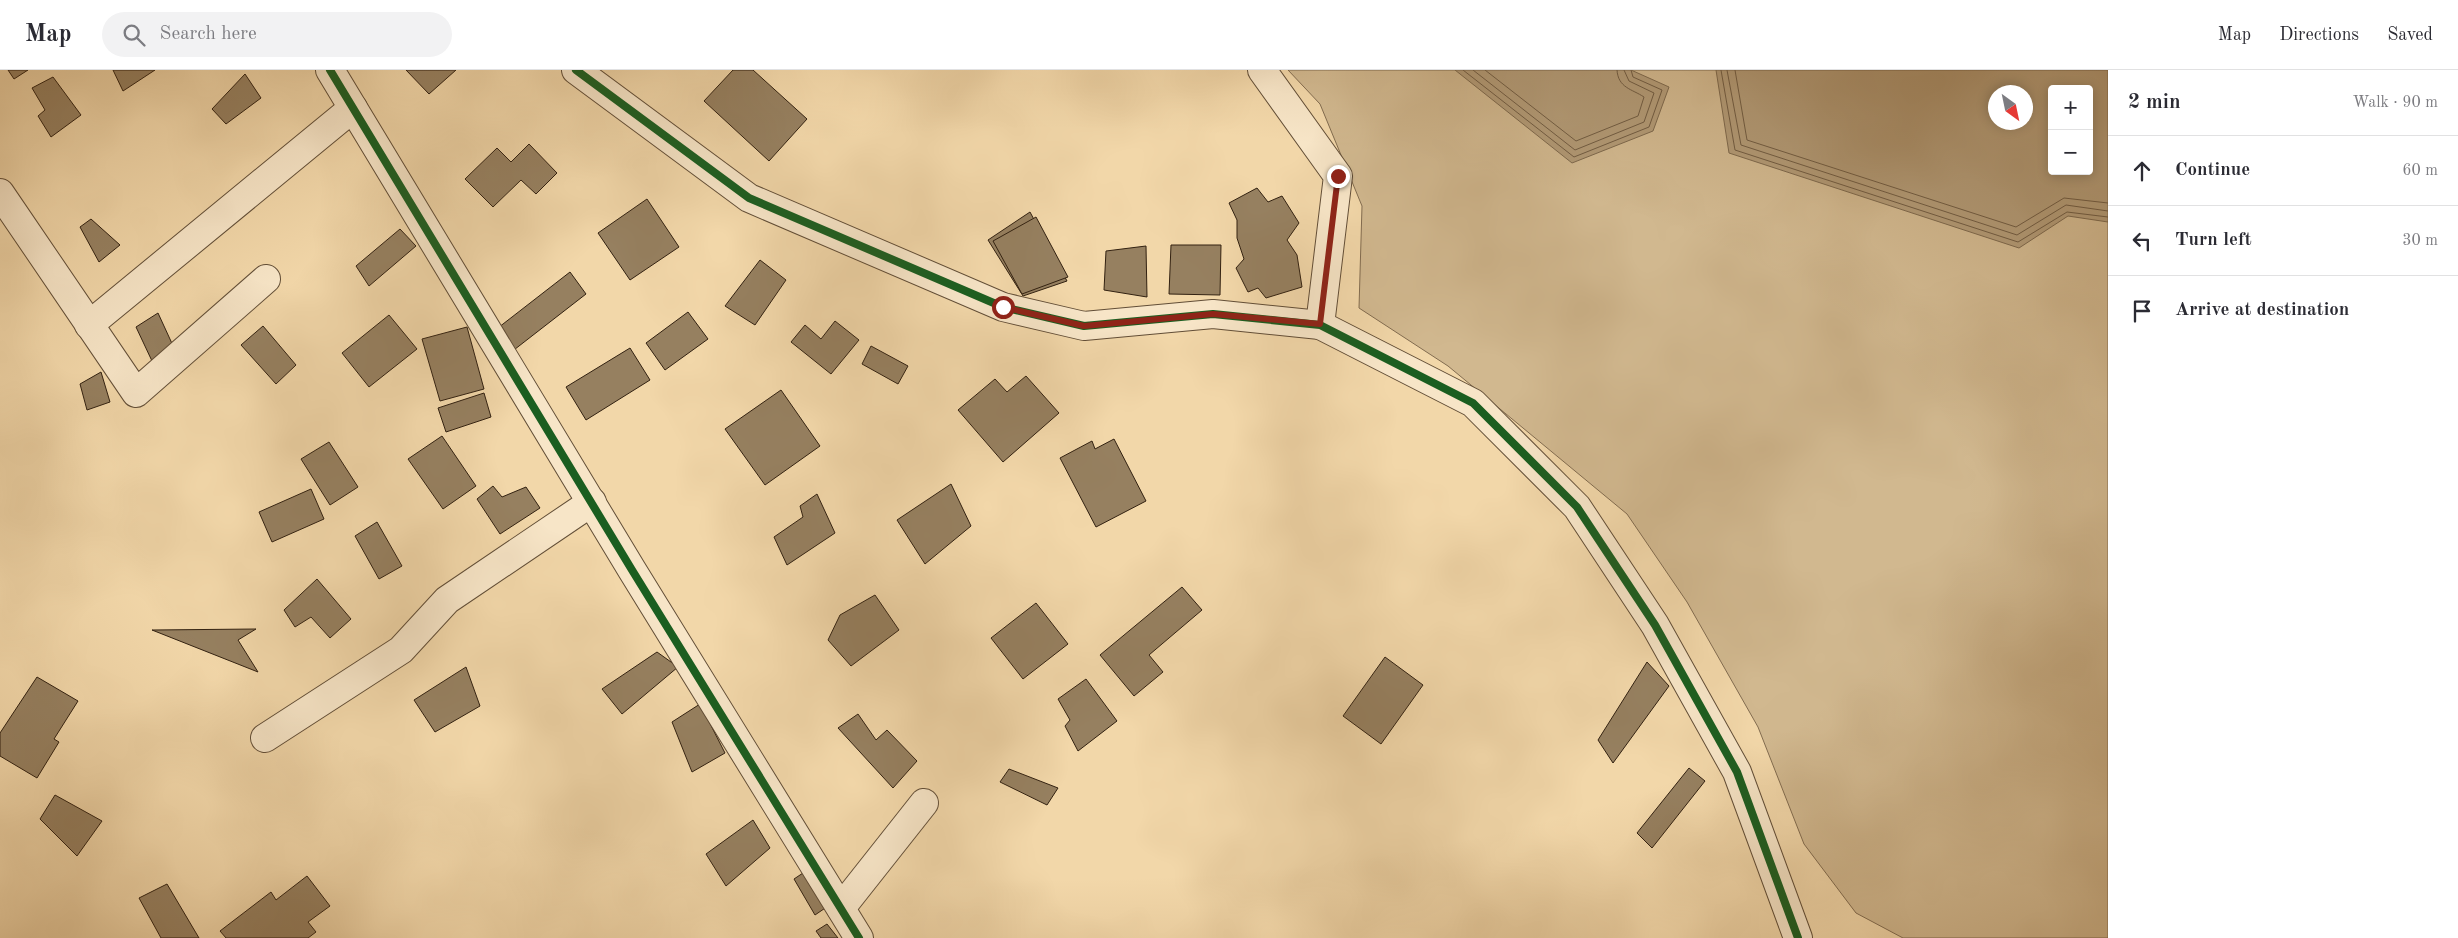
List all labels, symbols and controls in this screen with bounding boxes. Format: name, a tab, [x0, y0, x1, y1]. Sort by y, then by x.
search box	[102, 12, 452, 57]
icon: search	[120, 21, 148, 49]
text: Map	[25, 23, 72, 47]
text: Search here	[160, 25, 257, 44]
text: Map	[2218, 26, 2251, 44]
text: Directions	[2279, 26, 2359, 44]
text: Saved	[2387, 26, 2433, 44]
north arrow	[1988, 85, 2033, 130]
map controls	[2048, 85, 2093, 175]
button: +	[2048, 85, 2093, 130]
text: 2 min	[2128, 92, 2181, 113]
text: Walk · 90 m	[2352, 95, 2438, 111]
button: −	[2048, 130, 2093, 175]
icon: ahead	[2128, 157, 2156, 185]
text: Continue	[2175, 161, 2250, 180]
text: 60 m	[2402, 163, 2438, 179]
route end	[1327, 165, 1350, 188]
icon: left	[2128, 227, 2156, 255]
text: Turn left	[2175, 231, 2252, 250]
text: 30 m	[2402, 233, 2438, 249]
route start	[992, 296, 1015, 319]
icon: arrive	[2128, 297, 2156, 325]
text: Arrive at destination	[2175, 301, 2349, 320]

